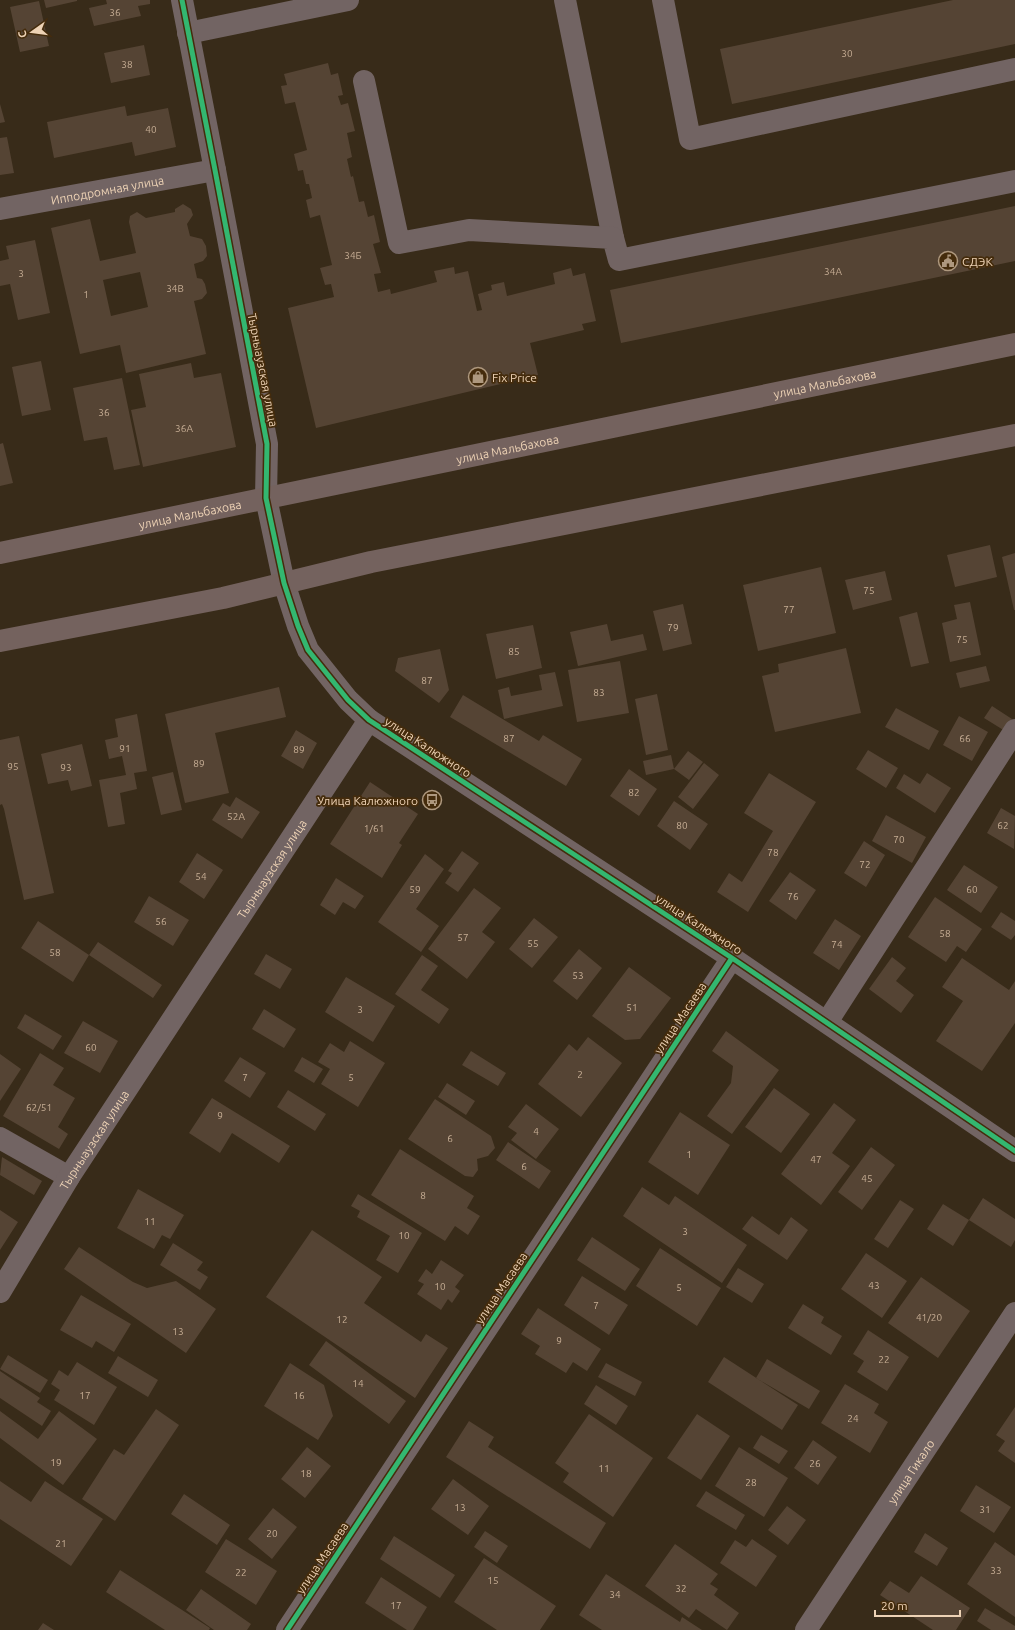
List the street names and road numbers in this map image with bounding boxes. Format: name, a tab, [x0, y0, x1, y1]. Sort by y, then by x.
street label: Ипподромная улица	[50, 173, 165, 206]
street label: Тырныаузская улица	[246, 312, 280, 428]
street label: улица Мальбахова	[772, 366, 877, 400]
street label: улица Мальбахова	[455, 432, 560, 465]
street label: улица Мальбахова	[138, 497, 242, 531]
street label: улица Калюжного	[382, 714, 474, 780]
street label: Тырныаузская улица	[234, 817, 309, 921]
street label: улица Калюжного	[653, 891, 745, 957]
street label: улица Масаева	[651, 980, 709, 1056]
street label: Тырныаузская улица	[57, 1088, 131, 1191]
street label: улица Масаева	[472, 1250, 530, 1326]
street label: улица Гикало	[885, 1437, 936, 1506]
street label: улица Масаева	[293, 1520, 351, 1596]

